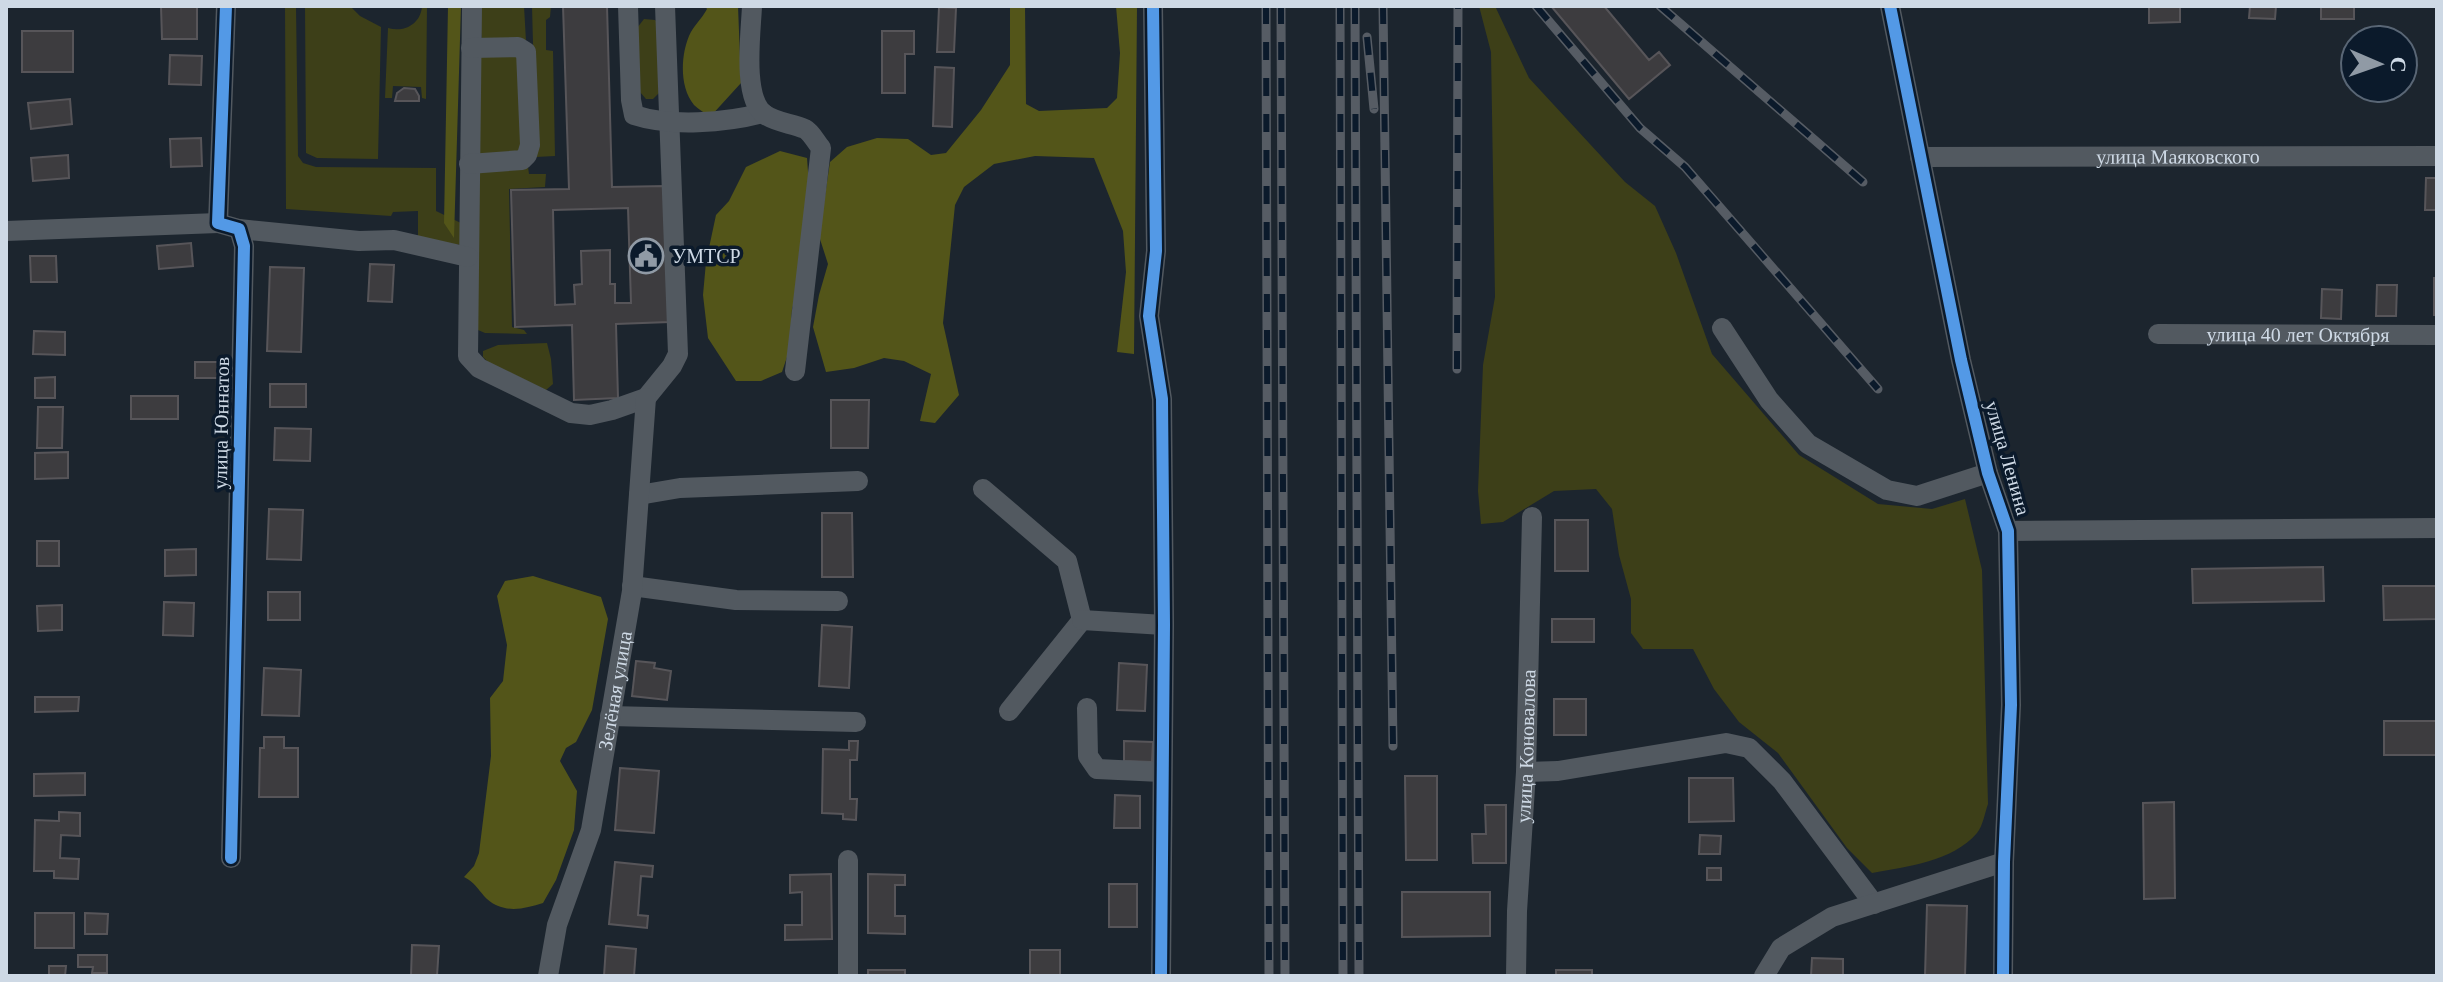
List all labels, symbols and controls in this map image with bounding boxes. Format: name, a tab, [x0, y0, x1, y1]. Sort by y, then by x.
north arrow	[2339, 24, 2419, 104]
text: С	[2386, 56, 2411, 73]
street label: улица Маяковского	[2096, 145, 2260, 169]
public building icon: УМТСР	[627, 237, 665, 275]
place label: УМТСР	[672, 245, 741, 267]
street label: улица 40 лет Октября	[2206, 323, 2390, 347]
street label: улица Юннатов	[209, 356, 234, 490]
street label: улица Ленина	[1980, 398, 2035, 518]
street label: Зелёная улица	[594, 629, 636, 752]
street label: улица Коновалова	[1512, 669, 1539, 824]

